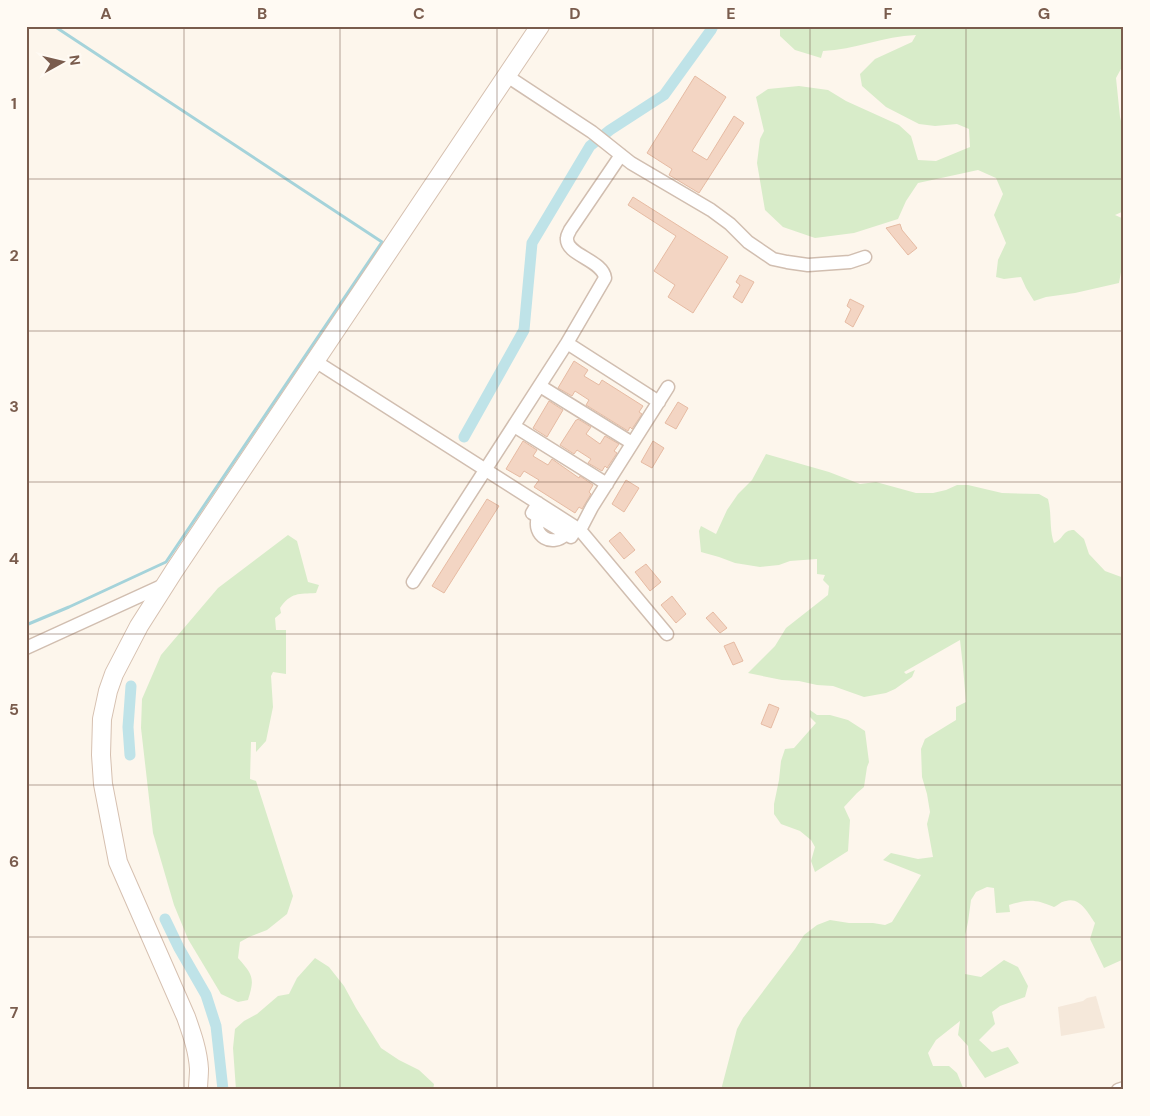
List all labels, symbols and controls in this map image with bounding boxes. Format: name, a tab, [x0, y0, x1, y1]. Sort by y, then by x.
text: A	[100, 3, 112, 24]
text: B	[257, 3, 267, 24]
text: C	[413, 3, 425, 24]
text: D	[569, 3, 581, 24]
text: E	[726, 3, 736, 24]
text: F	[884, 3, 893, 24]
text: G	[1038, 3, 1050, 24]
north arrow	[38, 38, 88, 88]
text: N	[65, 54, 84, 67]
text: 1	[11, 93, 17, 114]
text: 2	[9, 245, 19, 266]
text: 3	[9, 396, 19, 417]
text: 4	[9, 548, 19, 569]
text: 5	[9, 699, 19, 720]
text: 6	[9, 851, 19, 872]
text: 7	[10, 1002, 19, 1023]

